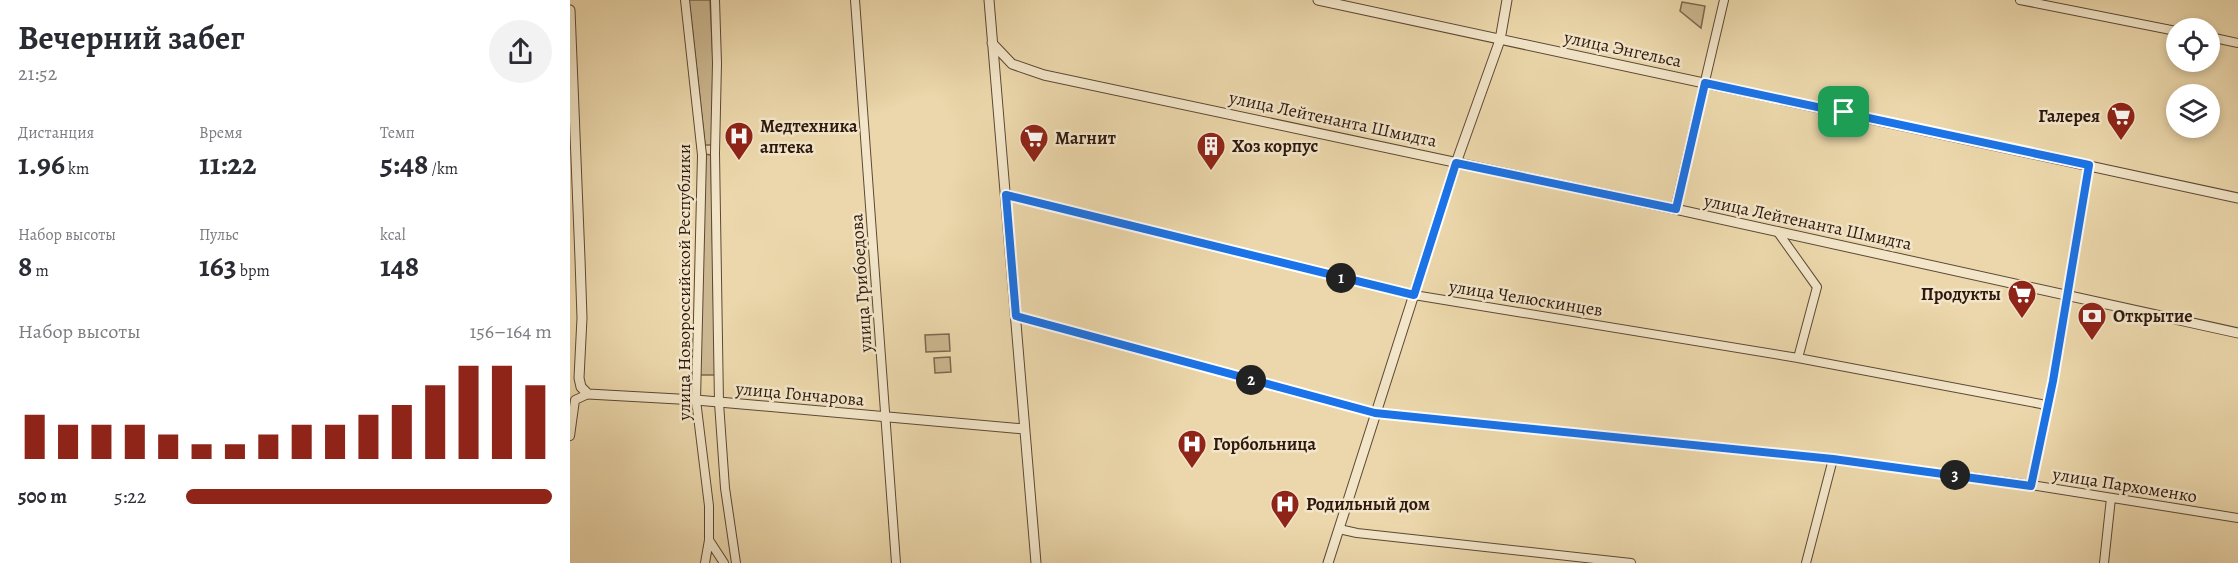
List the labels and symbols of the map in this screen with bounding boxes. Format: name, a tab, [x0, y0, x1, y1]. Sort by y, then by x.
street label: улица Энгельса	[1561, 25, 1685, 73]
street label: улица Лейтенанта Шмидта	[1226, 85, 1440, 153]
pin	[1818, 86, 1869, 137]
supermarket icon: Галерея	[2105, 100, 2137, 142]
place label: Галерея	[2038, 104, 2100, 128]
place label: Медтехника аптека	[760, 114, 858, 159]
hospital icon: Медтехника аптека	[723, 120, 755, 162]
supermarket icon: Магнит	[1018, 122, 1050, 164]
place label: Магнит	[1055, 126, 1116, 150]
building icon: Хоз корпус	[1195, 130, 1227, 172]
place label: Хоз корпус	[1232, 134, 1319, 158]
street label: улица Новороссийской Республики	[672, 144, 696, 421]
street label: улица Лейтенанта Шмидта	[1701, 188, 1915, 256]
street label: улица Грибоедова	[844, 212, 878, 354]
pin: 1	[1326, 263, 1356, 293]
street label: улица Челюскинцев	[1446, 274, 1605, 322]
supermarket icon: Продукты	[2006, 278, 2038, 320]
place label: Продукты	[1921, 282, 2001, 306]
bank icon: Открытие	[2076, 300, 2108, 342]
place label: Открытие	[2113, 304, 2193, 328]
pin: 2	[1236, 365, 1266, 395]
street label: улица Гончарова	[734, 376, 866, 412]
hospital icon: Горбольница	[1176, 428, 1208, 470]
place label: Горбольница	[1213, 432, 1317, 456]
pin: 3	[1940, 460, 1970, 490]
street label: улица Пархоменко	[2050, 462, 2199, 508]
hospital icon: Родильный дом	[1269, 488, 1301, 530]
place label: Родильный дом	[1306, 492, 1430, 516]

